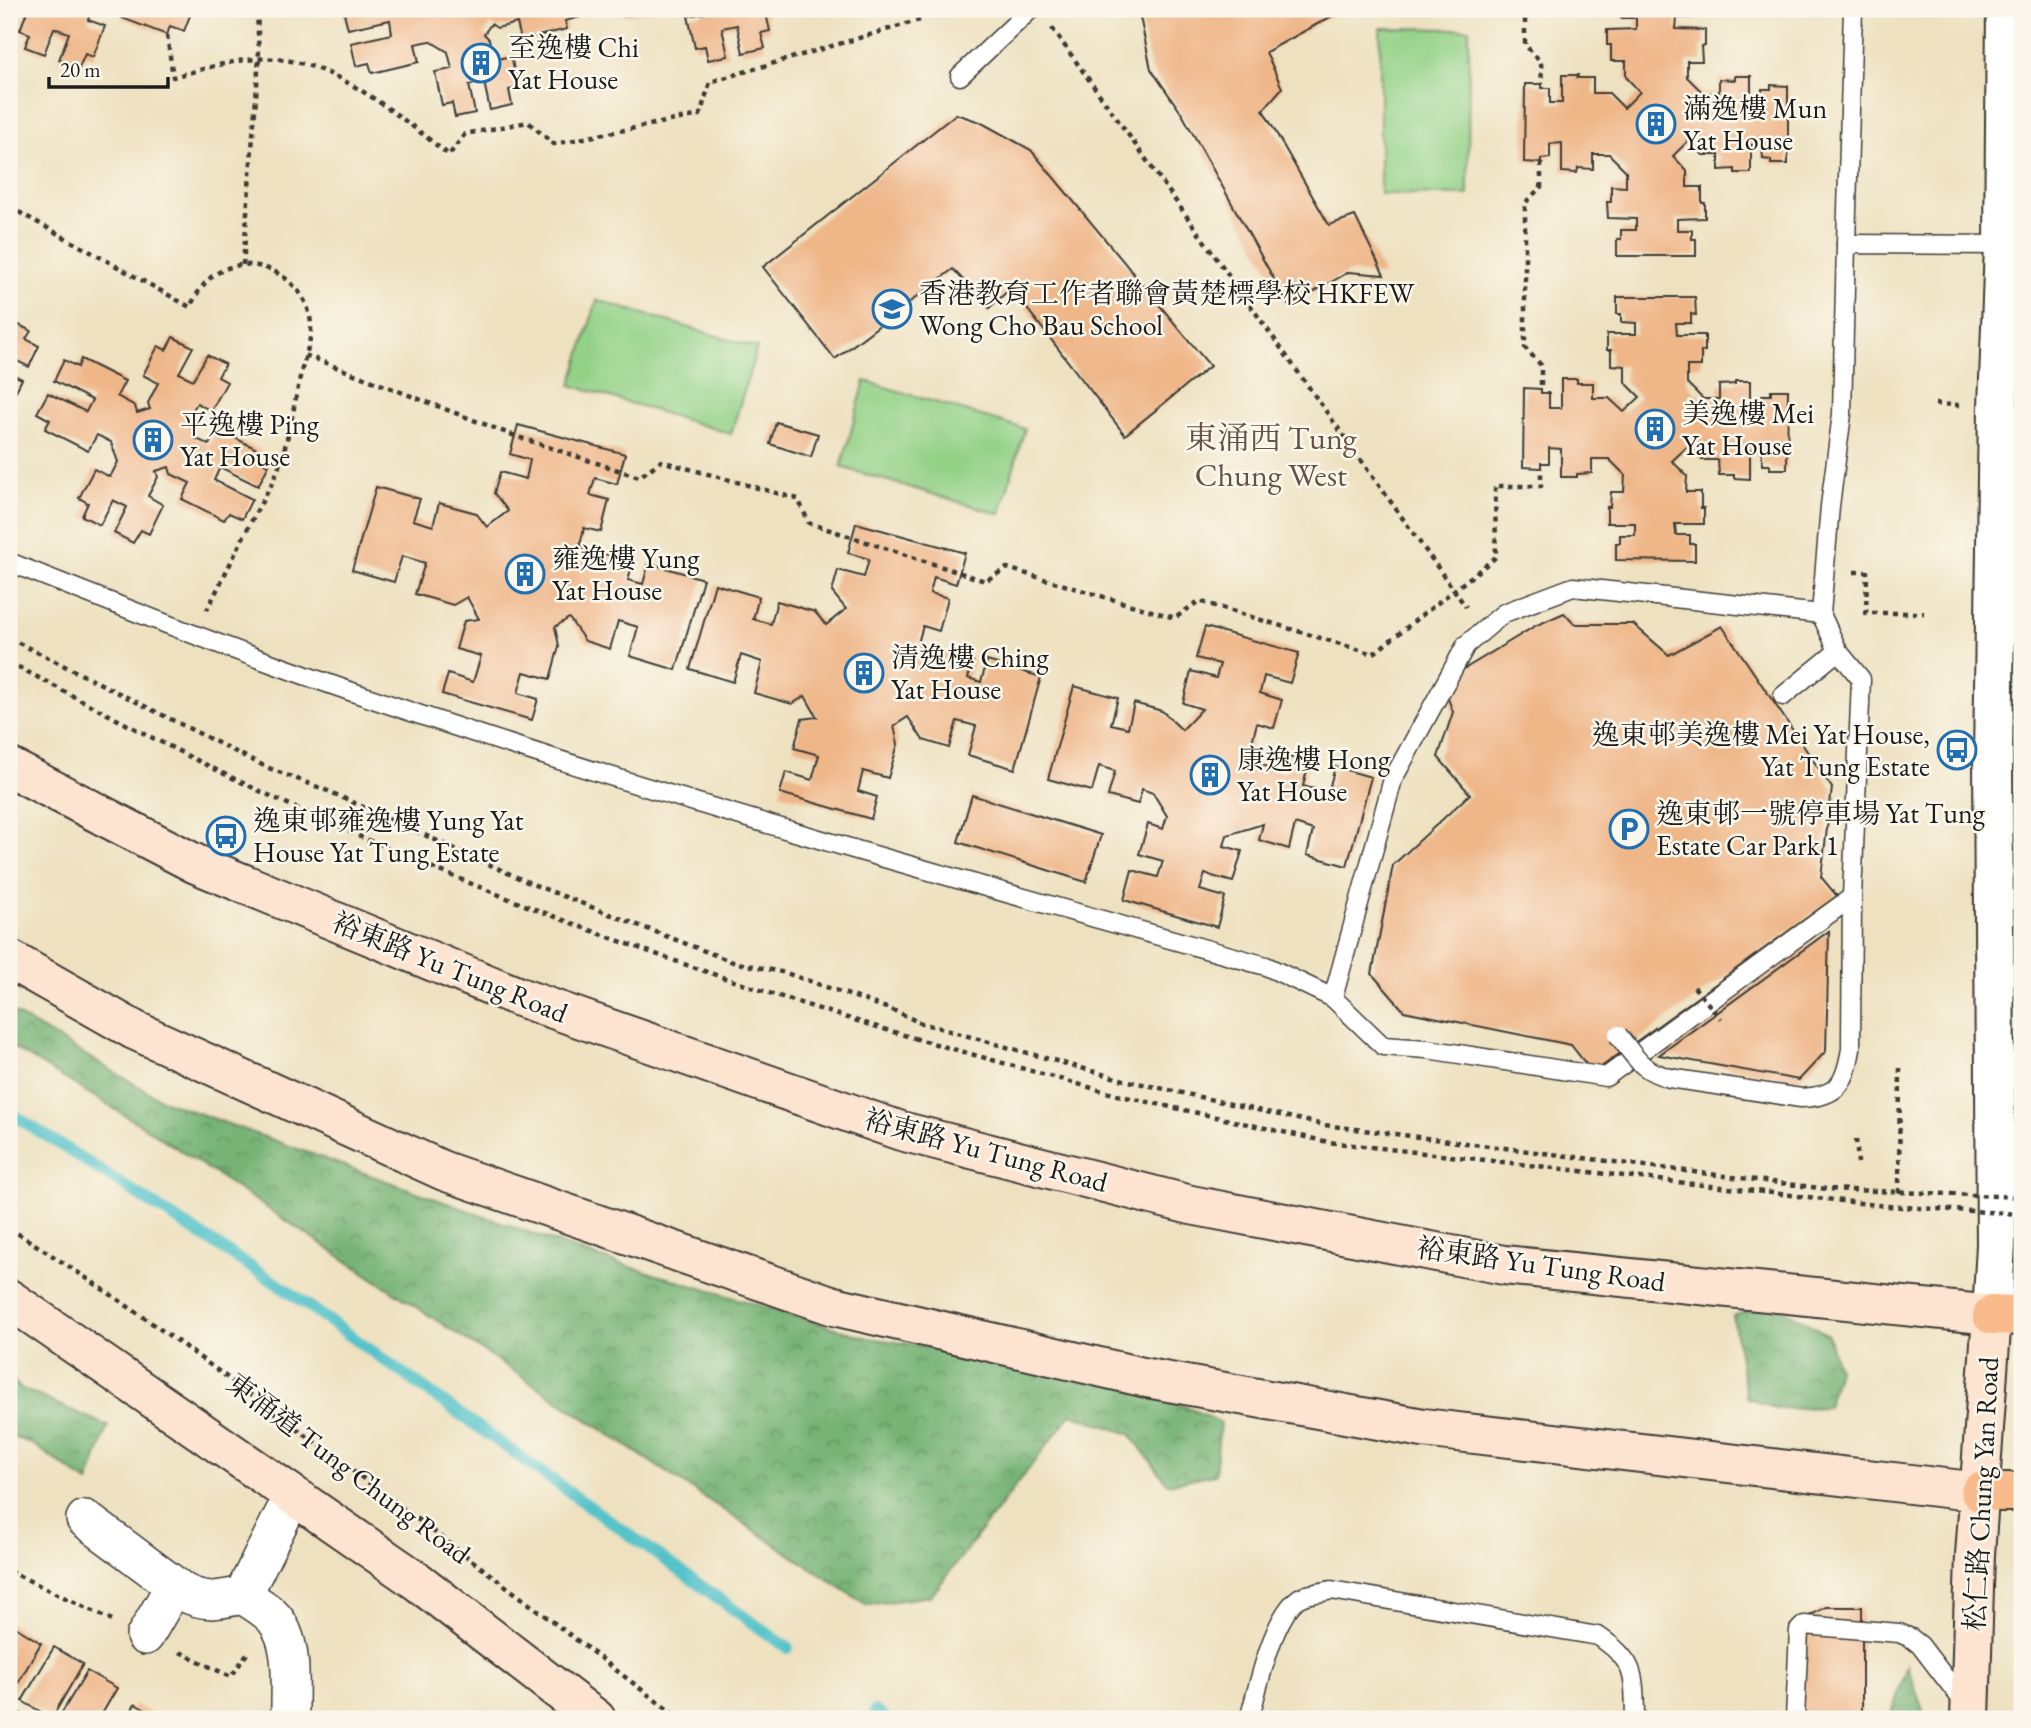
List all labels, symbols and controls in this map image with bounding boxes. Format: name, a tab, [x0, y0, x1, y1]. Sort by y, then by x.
place label: 至逸樓 Chi Yat House	[508, 29, 639, 97]
building icon: 至逸樓 Chi Yat House	[460, 42, 502, 84]
scale bar	[49, 46, 168, 90]
text: 20 m	[60, 56, 101, 83]
place label: 滿逸樓 Mun Yat House	[1683, 90, 1828, 158]
building icon: 滿逸樓 Mun Yat House	[1635, 103, 1677, 145]
place label: 香港教育工作者聯會黃楚標學校 HKFEW Wong Cho Bau School	[919, 275, 1415, 343]
school or university icon: 香港教育工作者聯會黃楚標學校 HKFEW Wong Cho Bau School	[871, 288, 913, 330]
place label: 美逸樓 Mei Yat House	[1682, 395, 1814, 463]
place label: 平逸樓 Ping Yat House	[180, 406, 320, 474]
building icon: 美逸樓 Mei Yat House	[1634, 408, 1676, 450]
district label: 東涌西 Tung Chung West	[1185, 417, 1358, 496]
building icon: 平逸樓 Ping Yat House	[132, 419, 174, 461]
place label: 雍逸樓 Yung Yat House	[552, 540, 700, 608]
building icon: 雍逸樓 Yung Yat House	[504, 553, 546, 595]
place label: 清逸樓 Ching Yat House	[891, 639, 1050, 707]
building icon: 清逸樓 Ching Yat House	[843, 652, 885, 694]
place label: 逸東邨美逸樓 Mei Yat House, Yat Tung Estate	[1592, 716, 1930, 784]
bus stop icon: 逸東邨美逸樓 Mei Yat House, Yat Tung Estate	[1936, 729, 1978, 771]
place label: 康逸樓 Hong Yat House	[1237, 741, 1391, 809]
building icon: 康逸樓 Hong Yat House	[1189, 754, 1231, 796]
place label: 逸東邨一號停車場 Yat Tung Estate Car Park 1	[1656, 795, 1986, 863]
place label: 逸東邨雍逸樓 Yung Yat House Yat Tung Estate	[253, 802, 524, 870]
parking icon: 逸東邨一號停車場 Yat Tung Estate Car Park 1	[1608, 808, 1650, 850]
bus stop icon: 逸東邨雍逸樓 Yung Yat House Yat Tung Estate	[205, 815, 247, 857]
street label: 裕東路 Yu Tung Road	[327, 903, 574, 1031]
street label: 裕東路 Yu Tung Road	[860, 1100, 1113, 1200]
street label: 裕東路 Yu Tung Road	[1414, 1229, 1669, 1299]
street label: 松仁路 Chung Yan Road	[1956, 1355, 2006, 1632]
street label: 東涌道 Tung Chung Road	[220, 1365, 479, 1572]

